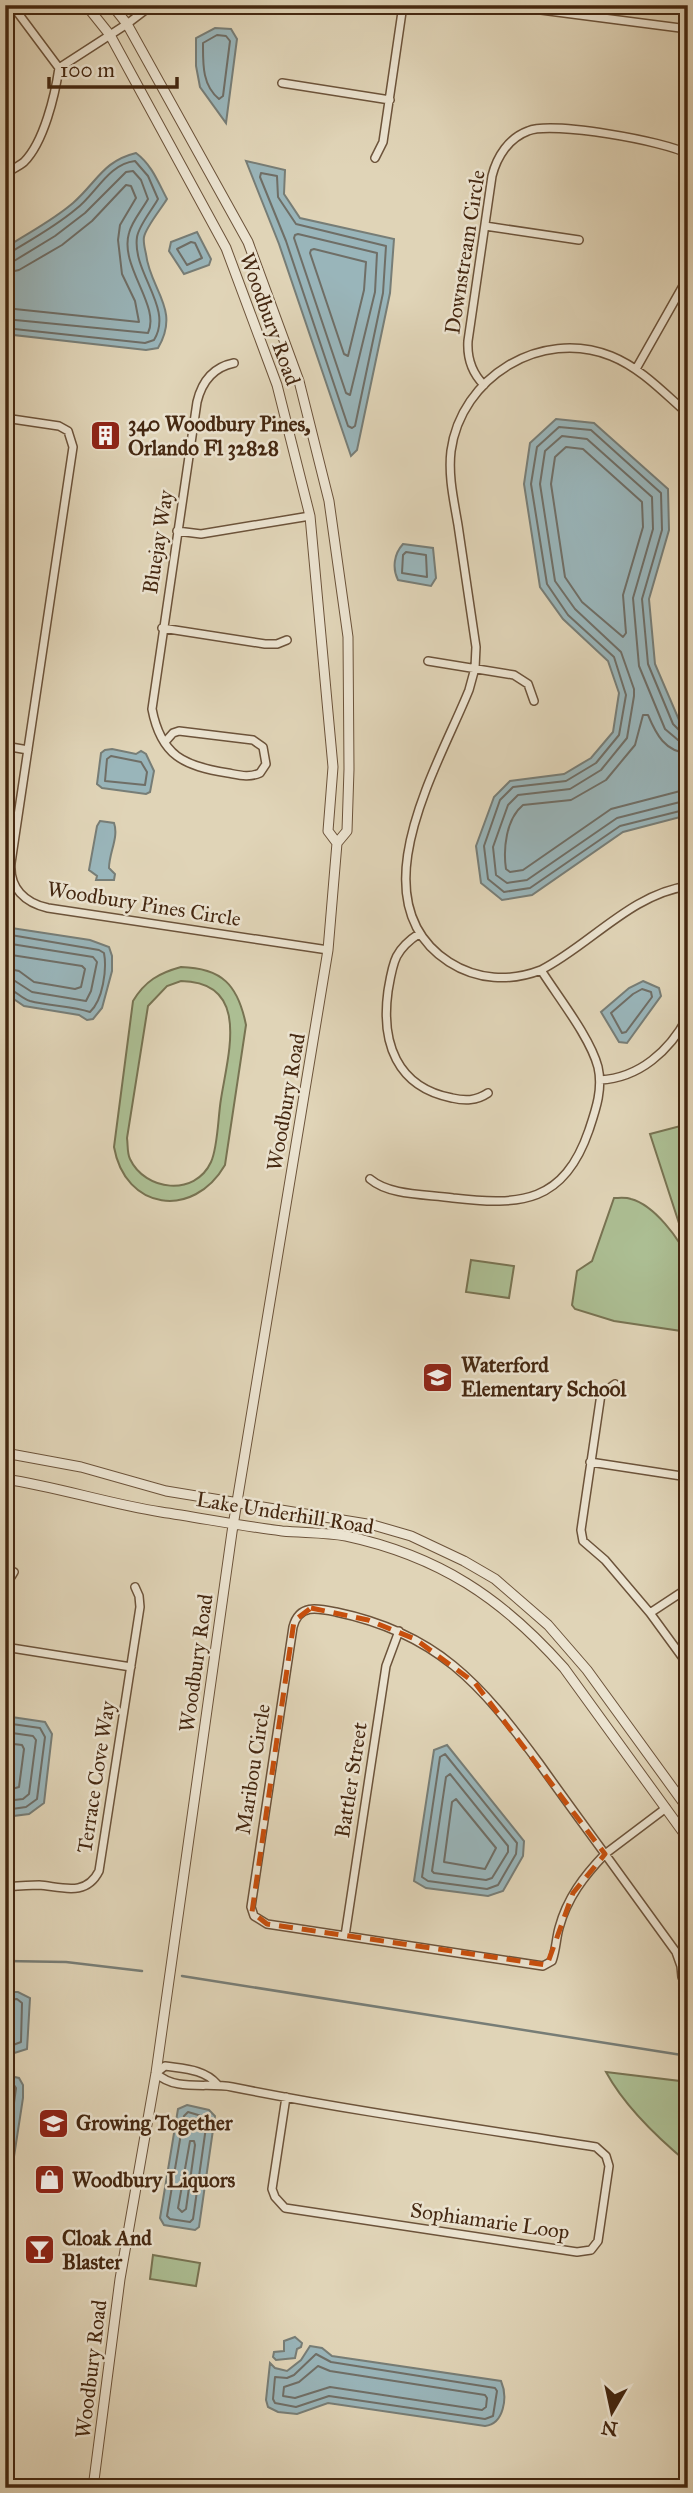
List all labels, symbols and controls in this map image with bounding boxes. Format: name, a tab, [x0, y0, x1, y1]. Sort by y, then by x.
scale bar	[49, 46, 177, 90]
text: 100 m	[60, 57, 115, 83]
street label: Downstream Circle	[439, 168, 491, 336]
street label: Woodbury Road	[234, 249, 306, 389]
place label: 340 Woodbury Pines, Orlando Fl 32828	[128, 411, 311, 461]
building icon: 340 Woodbury Pines, Orlando Fl 32828	[88, 419, 122, 453]
street label: Bluejay Way	[137, 487, 179, 596]
street label: Woodbury Pines Circle	[45, 876, 243, 932]
street label: Woodbury Road	[261, 1031, 311, 1173]
place label: Waterford Elementary School	[461, 1352, 627, 1402]
school or university icon: Waterford Elementary School	[421, 1360, 455, 1394]
street label: Lake Underhill Road	[194, 1486, 376, 1540]
street label: Woodbury Road	[173, 1592, 219, 1734]
street label: Terrace Cove Way	[71, 1698, 121, 1855]
street label: Maribou Circle	[230, 1702, 276, 1836]
street label: Battler Street	[329, 1720, 373, 1840]
school or university icon: Growing Together	[36, 2106, 70, 2140]
place label: Growing Together	[76, 2110, 234, 2136]
shop icon: Woodbury Liquors	[32, 2163, 66, 2197]
place label: Woodbury Liquors	[72, 2167, 236, 2193]
street label: Sophiamarie Loop	[409, 2197, 571, 2245]
place label: Cloak And Blaster	[62, 2225, 152, 2275]
bar icon: Cloak And Blaster	[22, 2233, 56, 2267]
street label: Woodbury Road	[70, 2298, 112, 2440]
north arrow	[578, 2378, 648, 2448]
text: N	[600, 2416, 619, 2441]

